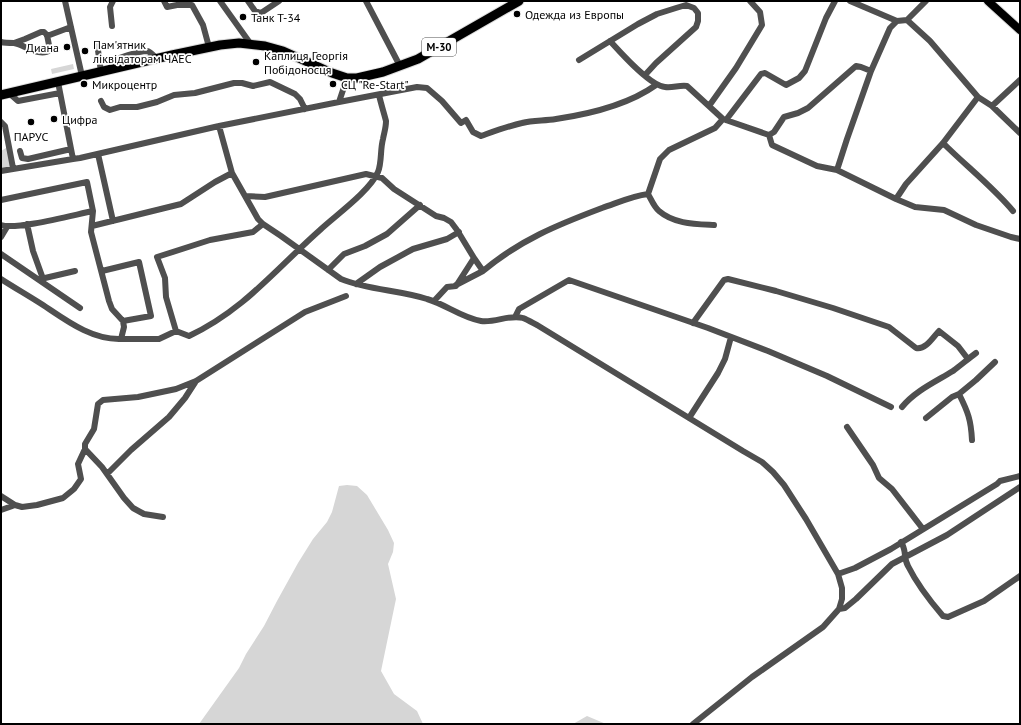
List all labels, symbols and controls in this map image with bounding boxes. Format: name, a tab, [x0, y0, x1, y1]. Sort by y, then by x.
place label: Одежда из Европы	[525, 7, 624, 22]
marker: Одежда из Европы	[512, 9, 522, 19]
place label: Танк Т-34	[251, 10, 301, 25]
marker: Танк Т-34	[238, 12, 248, 22]
place label: Пам'ятник ліквідаторам ЧАЕС	[92, 37, 192, 66]
road number: М-30	[422, 38, 456, 56]
place label: Диана	[26, 40, 59, 55]
marker: Диана	[62, 42, 72, 52]
marker: Пам'ятник ліквідаторам ЧАЕС	[80, 46, 90, 56]
place label: Каплиця Георгія Побідоносця	[264, 48, 348, 77]
marker: Каплиця Георгія Побідоносця	[251, 57, 261, 67]
place label: Микроцентр	[92, 77, 157, 92]
place label: СЦ "Re-Start"	[341, 77, 408, 92]
marker: Микроцентр	[79, 79, 89, 89]
marker: СЦ "Re-Start"	[328, 79, 338, 89]
place label: Цифра	[62, 112, 97, 127]
marker: Цифра	[49, 114, 59, 124]
marker: ПАРУС	[26, 117, 36, 127]
place label: ПАРУС	[14, 129, 48, 144]

